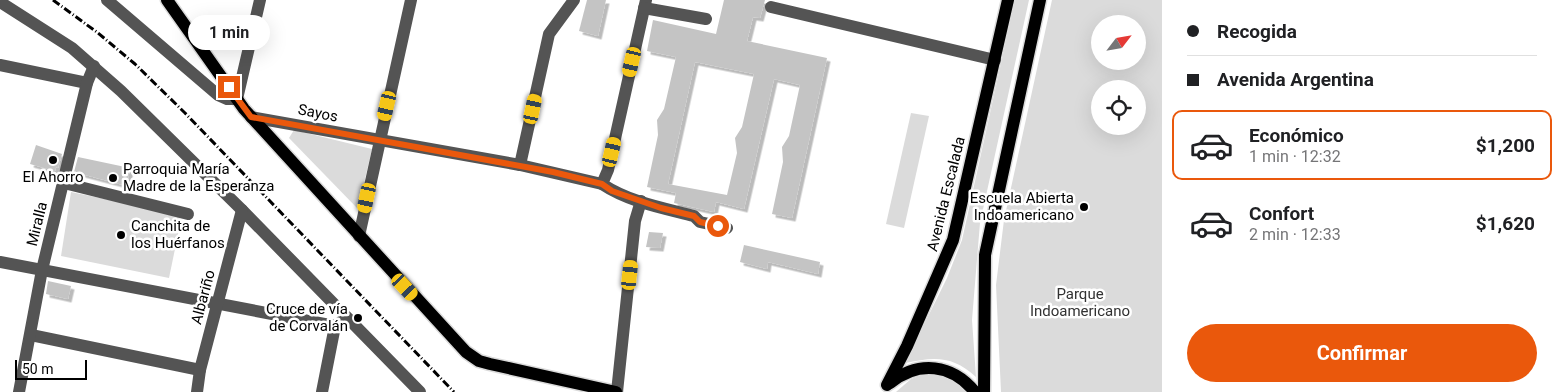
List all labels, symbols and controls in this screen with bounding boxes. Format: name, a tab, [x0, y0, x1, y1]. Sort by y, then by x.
callout: 1 min	[188, 14, 270, 49]
north arrow	[1091, 15, 1146, 70]
map controls	[1091, 15, 1146, 135]
text: Recogida	[1217, 20, 1297, 43]
text: 1 min	[209, 23, 249, 42]
car	[621, 46, 642, 78]
text: Avenida Argentina	[1217, 68, 1374, 91]
route end	[218, 76, 240, 98]
button: locate	[1091, 80, 1146, 135]
car	[376, 90, 397, 122]
car	[522, 93, 543, 125]
street label: Sayos	[297, 100, 339, 126]
icon: car	[1189, 123, 1234, 168]
text: Económico	[1249, 124, 1344, 147]
text: $1,200	[1476, 134, 1535, 157]
street label: Avenida Escalada	[923, 135, 969, 253]
car	[601, 136, 622, 168]
text: 1 min · 12:32	[1249, 147, 1341, 166]
marker: El Ahorro	[47, 154, 59, 166]
place label: Parroquia María Madre de la Esperanza	[123, 160, 274, 195]
place label: El Ahorro	[22, 168, 84, 186]
marker: Parroquia María Madre de la Esperanza	[107, 172, 119, 184]
car	[356, 182, 377, 214]
place label: Escuela Abierta Indoamericano	[970, 189, 1074, 224]
street label: Miralla	[23, 200, 51, 248]
marker: Escuela Abierta Indoamericano	[1078, 201, 1090, 213]
icon: car	[1189, 201, 1234, 246]
text: Confort	[1249, 202, 1314, 225]
text: $1,620	[1476, 212, 1535, 235]
route start	[707, 215, 729, 237]
place label: Canchita de los Huérfanos	[131, 217, 225, 252]
text: 2 min · 12:33	[1249, 225, 1341, 244]
marker: Canchita de los Huérfanos	[115, 229, 127, 241]
car	[620, 259, 639, 291]
street label: Albariño	[187, 268, 219, 326]
car	[389, 271, 420, 303]
park label: Parque Indoamericano	[1030, 285, 1130, 320]
place label: Cruce de vía de Corvalán	[266, 300, 348, 335]
marker: Cruce de vía de Corvalán	[352, 312, 364, 324]
button: Confirmar	[1187, 324, 1537, 382]
scale bar	[15, 357, 88, 380]
text: 50 m	[22, 361, 54, 377]

